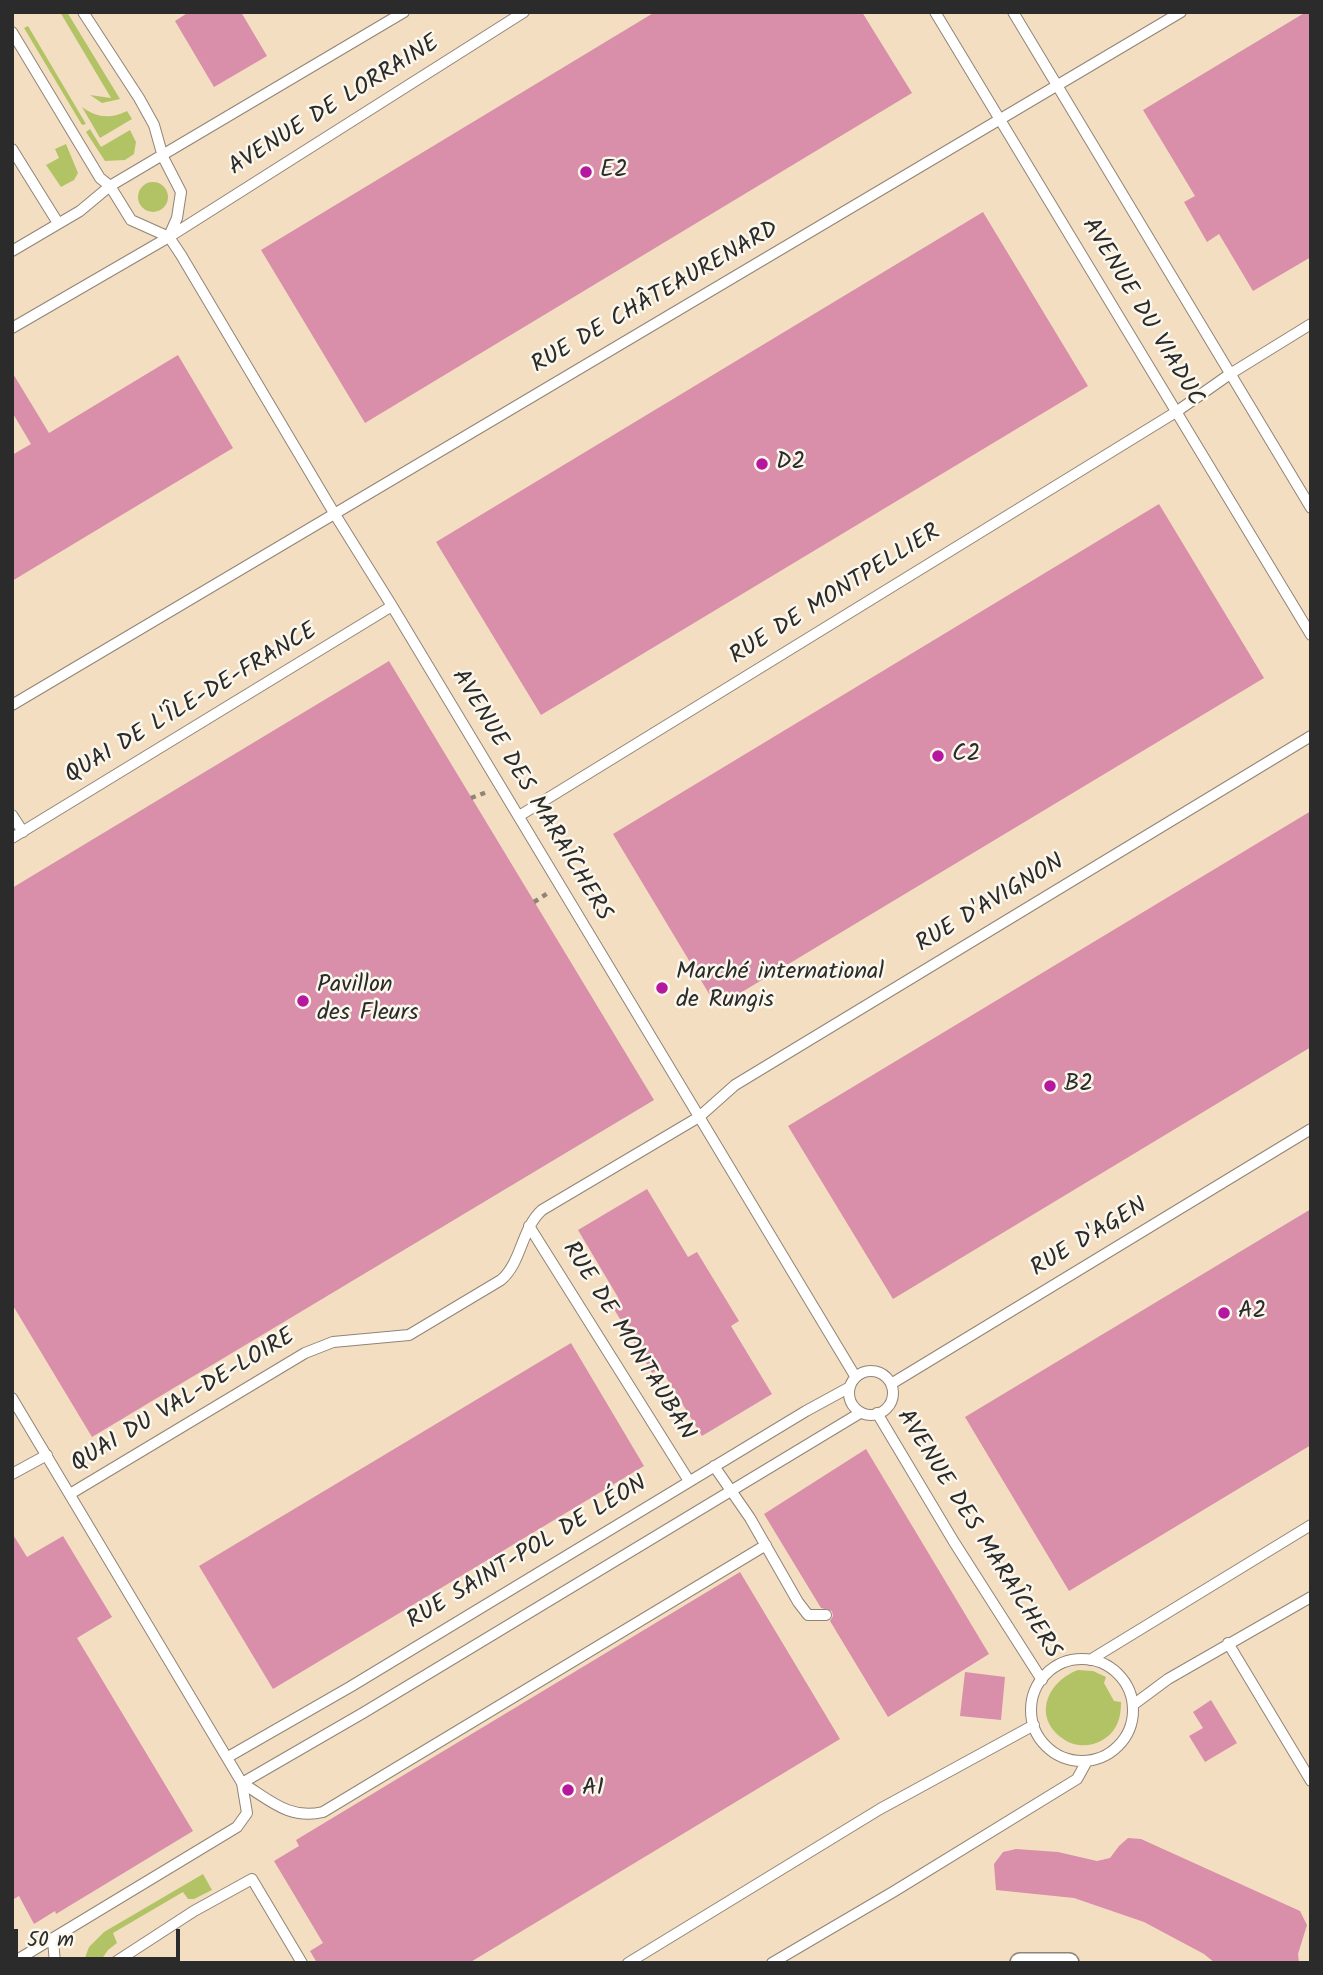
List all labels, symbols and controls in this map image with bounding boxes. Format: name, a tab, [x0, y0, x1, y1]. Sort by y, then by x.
street label: AVENUE DE LORRAINE	[224, 30, 446, 184]
place label: E2	[600, 158, 628, 186]
marker: E2	[578, 164, 594, 180]
street label: AVENUE DU VIADUC	[1074, 214, 1208, 412]
street label: RUE DE CHÂTEAURENARD	[527, 216, 785, 382]
place label: D2	[776, 450, 805, 478]
marker: D2	[754, 456, 770, 472]
street label: RUE DE MONTPELLIER	[725, 519, 947, 673]
street label: QUAI DE L'ÎLE-DE-FRANCE	[61, 618, 323, 792]
street label: AVENUE DES MARAÎCHERS	[443, 665, 617, 927]
place label: C2	[952, 742, 980, 770]
marker: C2	[930, 748, 946, 764]
street label: RUE D'AVIGNON	[912, 849, 1070, 961]
place label: Marché international de Rungis	[676, 960, 884, 1016]
place label: Pavillon des Fleurs	[317, 973, 419, 1029]
marker: Marché international de Rungis	[654, 980, 670, 996]
marker: Pavillon des Fleurs	[295, 993, 311, 1009]
place label: B2	[1064, 1072, 1093, 1100]
marker: B2	[1042, 1078, 1058, 1094]
street label: RUE D'AGEN	[1027, 1193, 1153, 1285]
street label: RUE DE MONTAUBAN	[554, 1237, 700, 1447]
place label: A2	[1238, 1299, 1267, 1327]
marker: A2	[1216, 1305, 1232, 1321]
street label: QUAI DU VAL-DE-LOIRE	[67, 1324, 301, 1480]
street label: AVENUE DES MARAÎCHERS	[888, 1405, 1066, 1665]
street label: RUE SAINT-POL DE LÉON	[403, 1471, 653, 1637]
place label: A1	[582, 1776, 604, 1804]
marker: A1	[560, 1782, 576, 1798]
scale bar	[18, 1916, 184, 1960]
text: 50 m	[27, 1924, 74, 1957]

